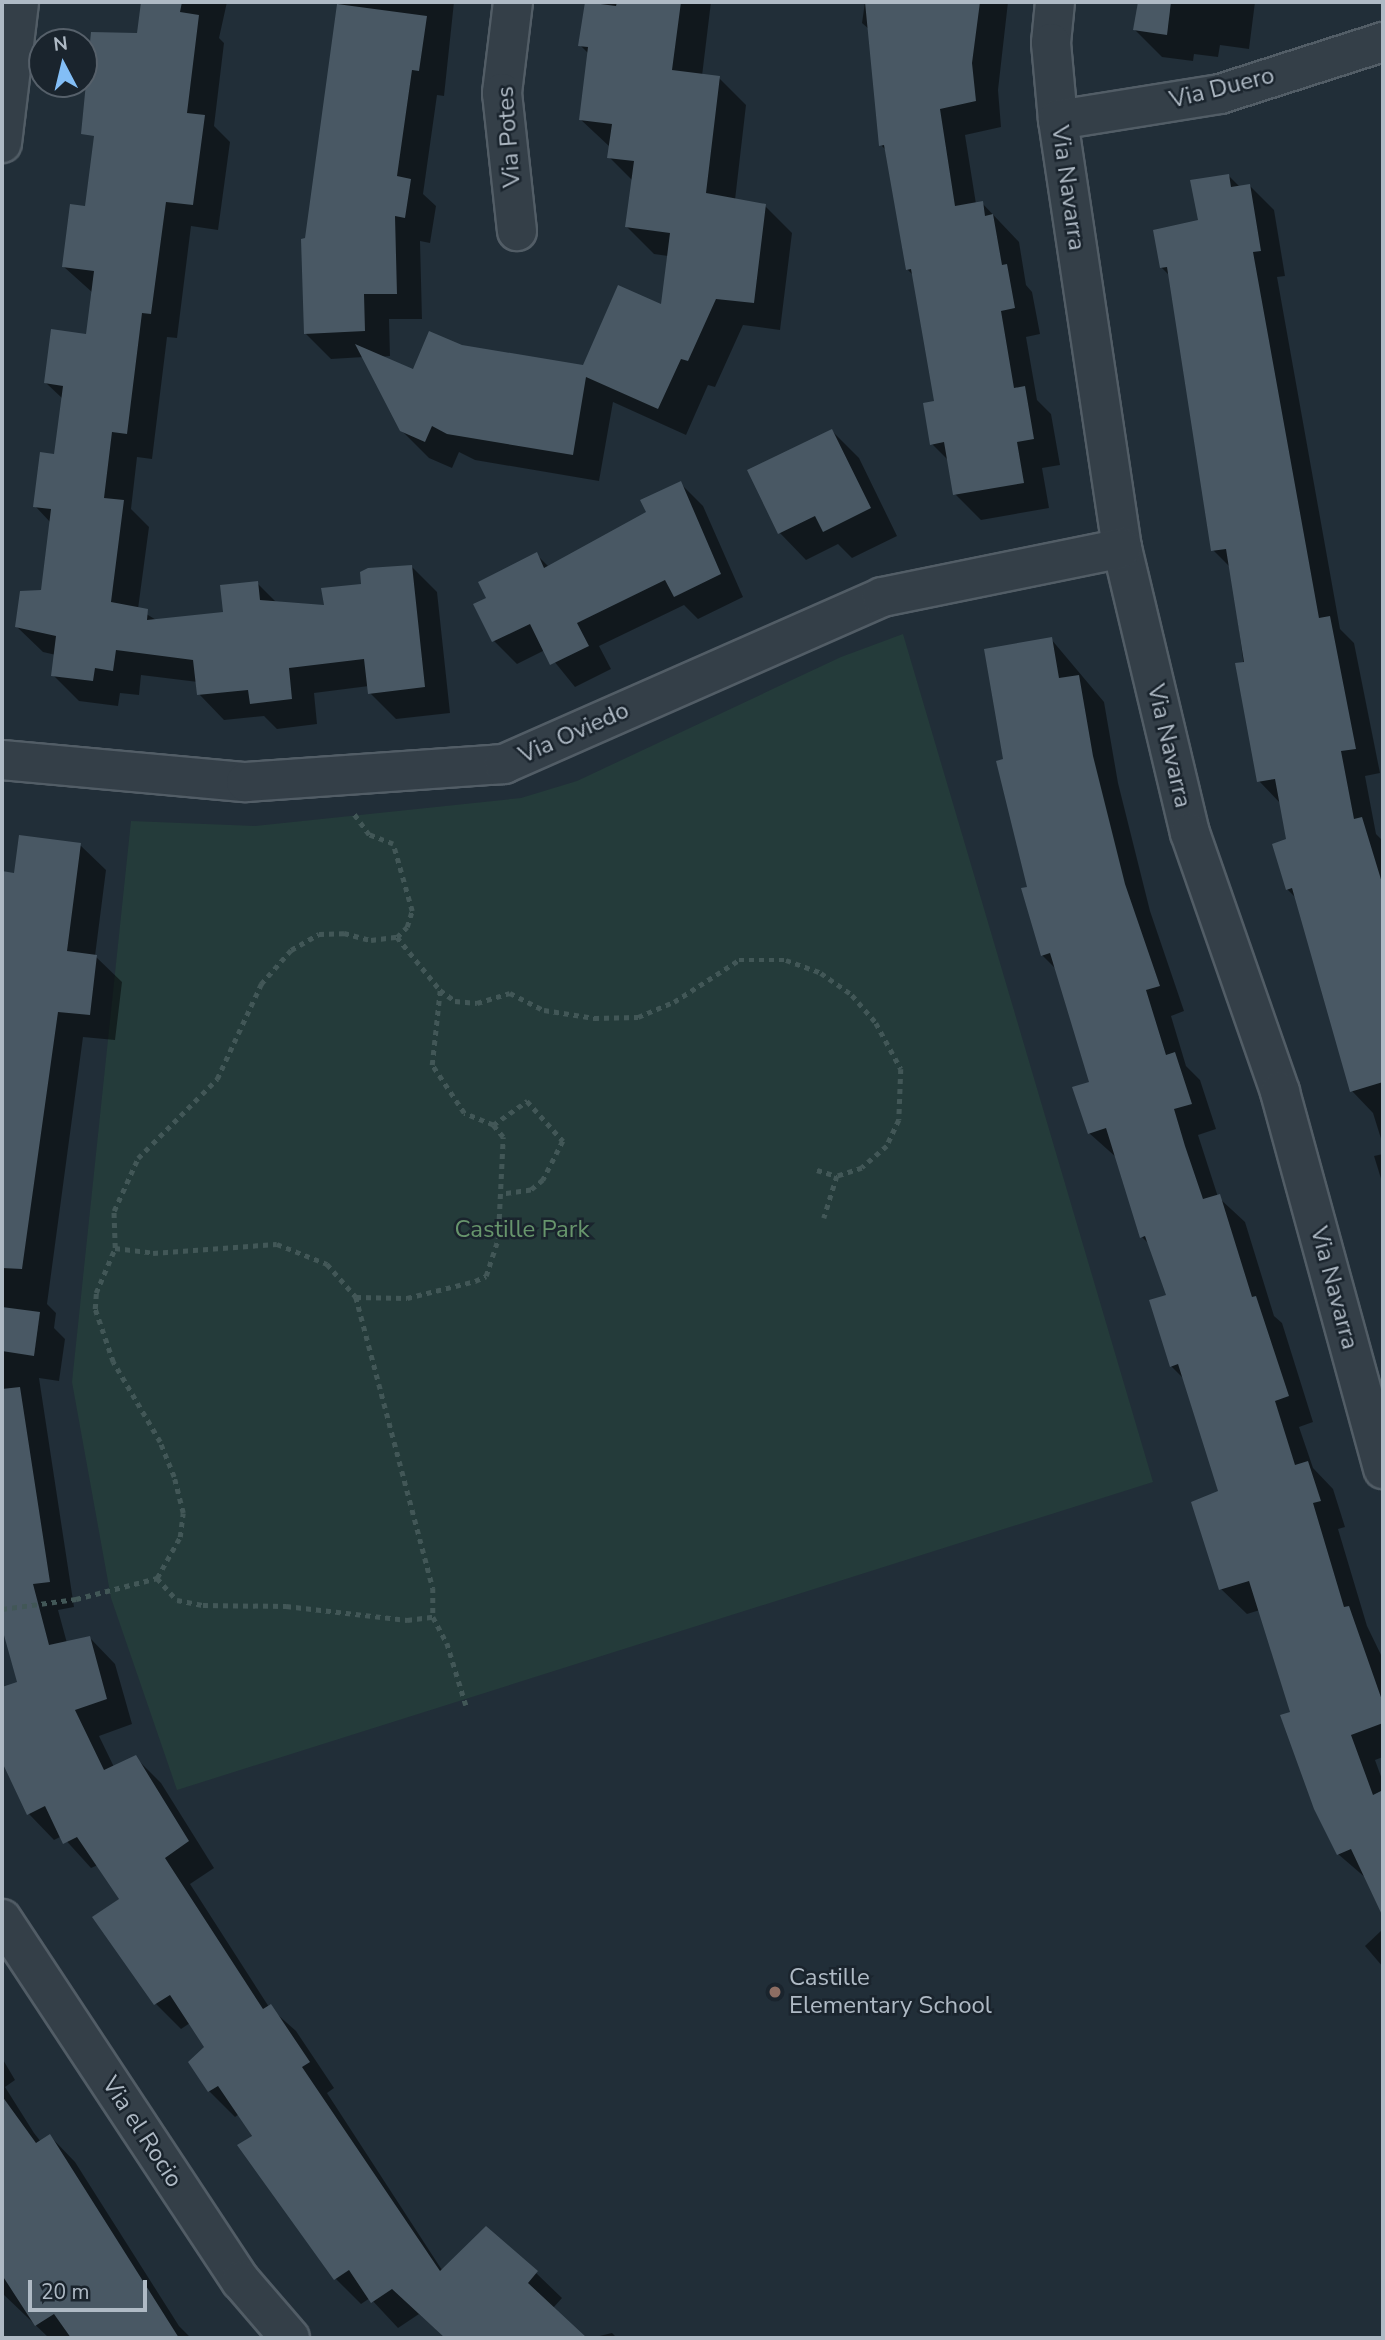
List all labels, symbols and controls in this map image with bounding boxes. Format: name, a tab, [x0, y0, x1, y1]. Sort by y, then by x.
north arrow	[28, 28, 98, 98]
text: N	[52, 30, 69, 58]
street label: Via Duero	[1167, 61, 1277, 115]
street label: Via Potes	[491, 85, 527, 189]
street label: Via Navarra	[1045, 124, 1091, 252]
street label: Via Navarra	[1141, 681, 1197, 811]
street label: Via Oviedo	[515, 696, 633, 770]
park label: Castille Park	[455, 1216, 589, 1244]
street label: Via Navarra	[1304, 1223, 1364, 1353]
place label: Castille Elementary School	[789, 1964, 992, 2020]
marker: Castille Elementary School	[767, 1984, 783, 2000]
street label: Via el Rocio	[96, 2071, 188, 2193]
scale bar	[32, 2266, 150, 2310]
text: 20 m	[41, 2278, 90, 2306]

